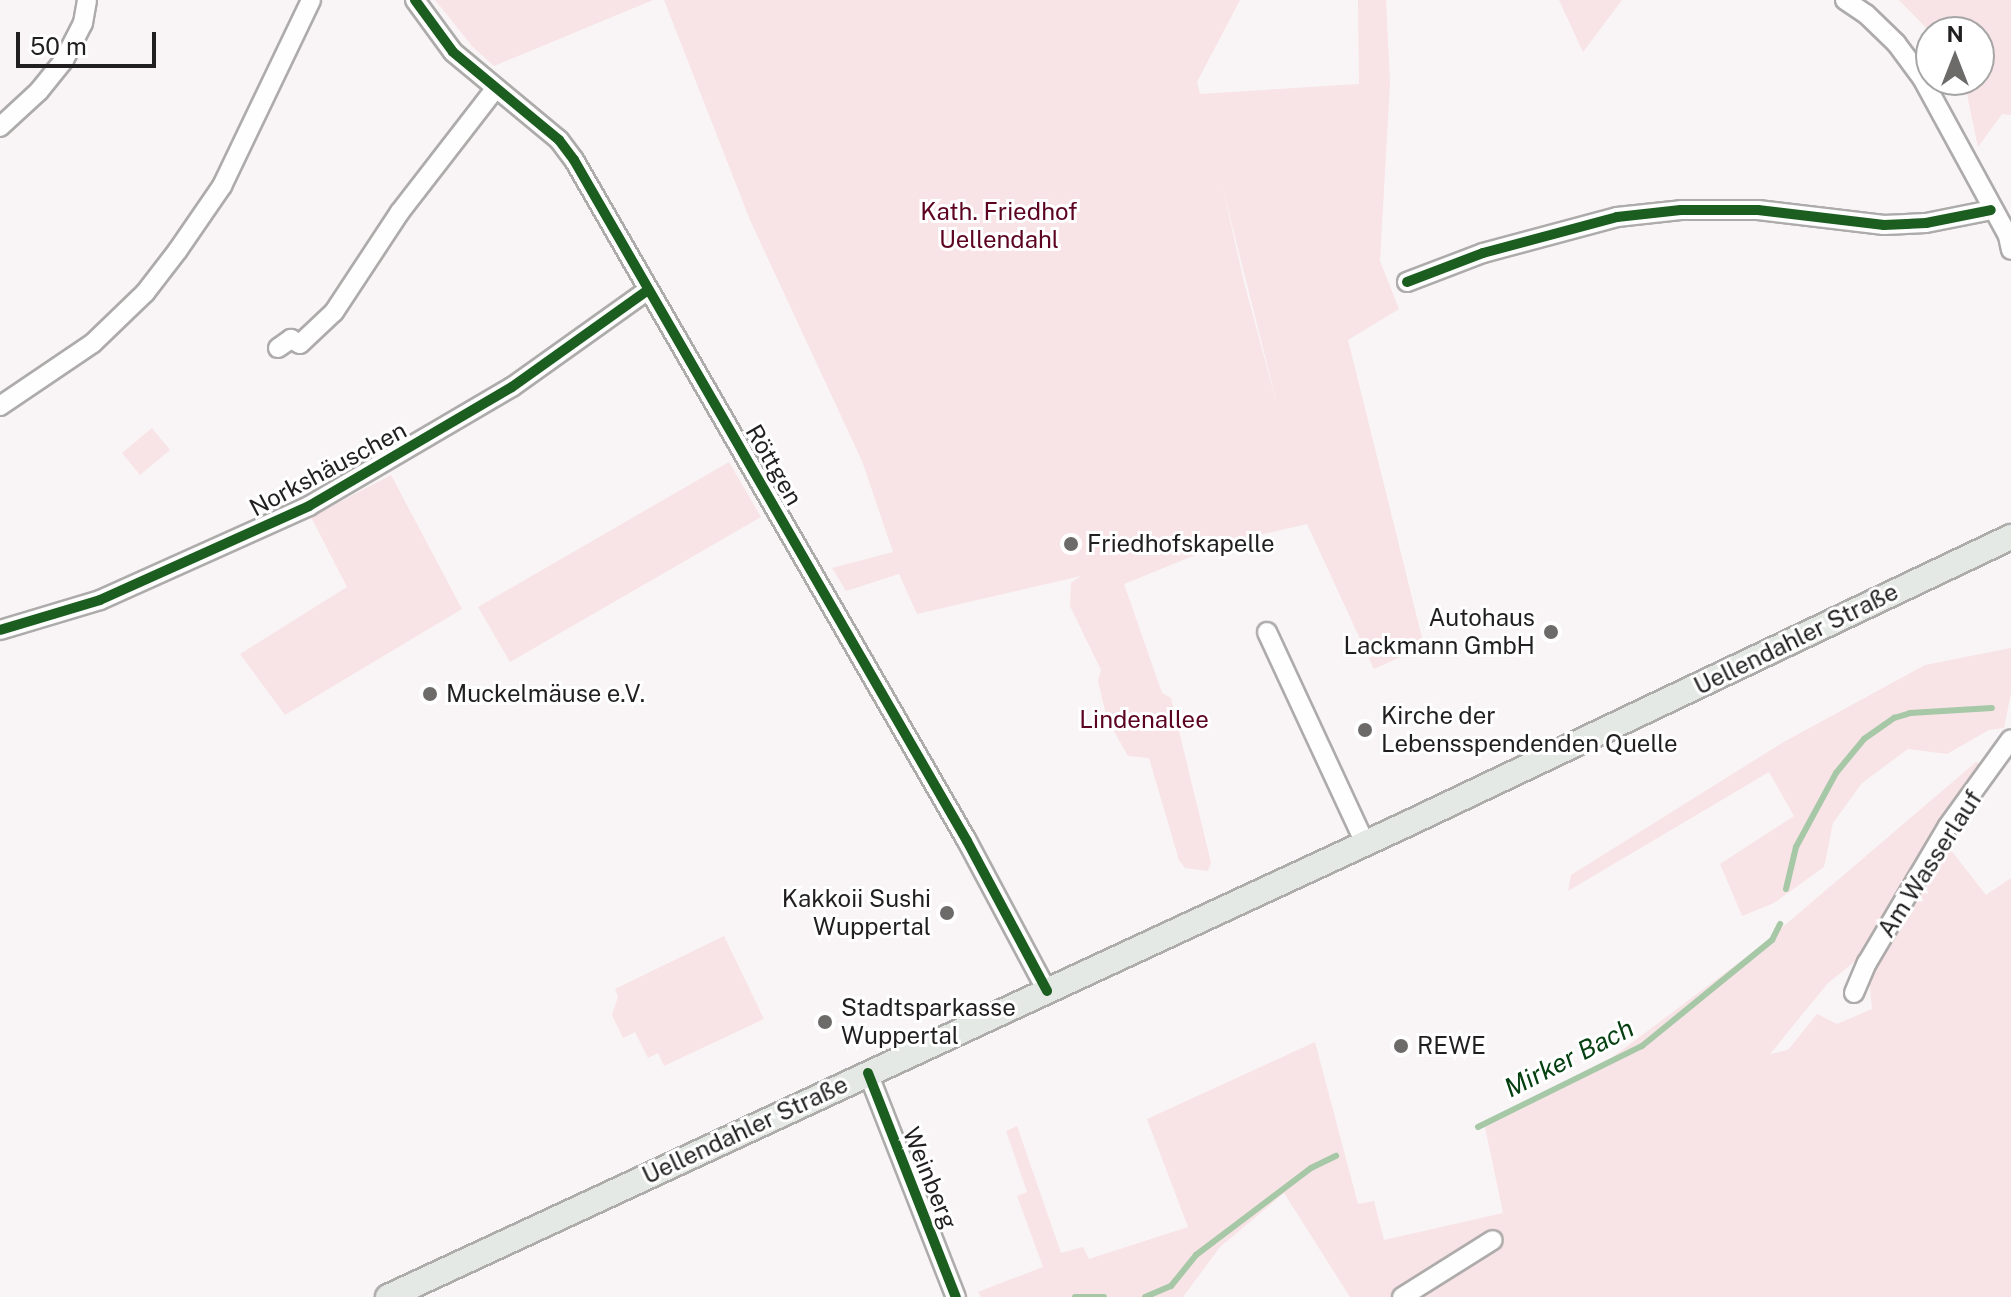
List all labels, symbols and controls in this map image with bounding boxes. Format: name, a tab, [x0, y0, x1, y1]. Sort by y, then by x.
scale bar	[20, 16, 160, 66]
north arrow	[1915, 16, 1995, 96]
text: N	[1946, 21, 1964, 47]
text: 50 m	[30, 32, 87, 60]
park label: Kath. Friedhof Uellendahl	[920, 198, 1078, 254]
street label: Norkshäuschen	[245, 416, 411, 522]
street label: Röttgen	[739, 419, 809, 511]
place label: Friedhofskapelle	[1087, 530, 1275, 558]
marker: Friedhofskapelle	[1062, 535, 1080, 553]
street label: Uellendahler Straße	[1689, 577, 1903, 701]
place label: Autohaus Lackmann GmbH	[1343, 604, 1535, 660]
marker: Autohaus Lackmann GmbH	[1542, 623, 1560, 641]
place label: Muckelmäuse e.V.	[446, 680, 646, 708]
marker: Muckelmäuse e.V.	[421, 685, 439, 703]
place label: Kirche der Lebensspendenden Quelle	[1381, 702, 1678, 758]
park label: Lindenallee	[1079, 706, 1209, 734]
marker: Kirche der Lebensspendenden Quelle	[1356, 721, 1374, 739]
street label: Am Wasserlauf	[1872, 785, 1988, 943]
place label: Kakkoii Sushi Wuppertal	[782, 885, 931, 941]
marker: Kakkoii Sushi Wuppertal	[938, 904, 956, 922]
place label: Stadtsparkasse Wuppertal	[841, 994, 1016, 1050]
water label: Mirker Bach	[1499, 1012, 1639, 1104]
marker: Stadtsparkasse Wuppertal	[816, 1013, 834, 1031]
place label: REWE	[1417, 1032, 1486, 1060]
marker: REWE	[1392, 1037, 1410, 1055]
street label: Uellendahler Straße	[638, 1070, 852, 1190]
street label: Weinberg	[897, 1123, 963, 1233]

